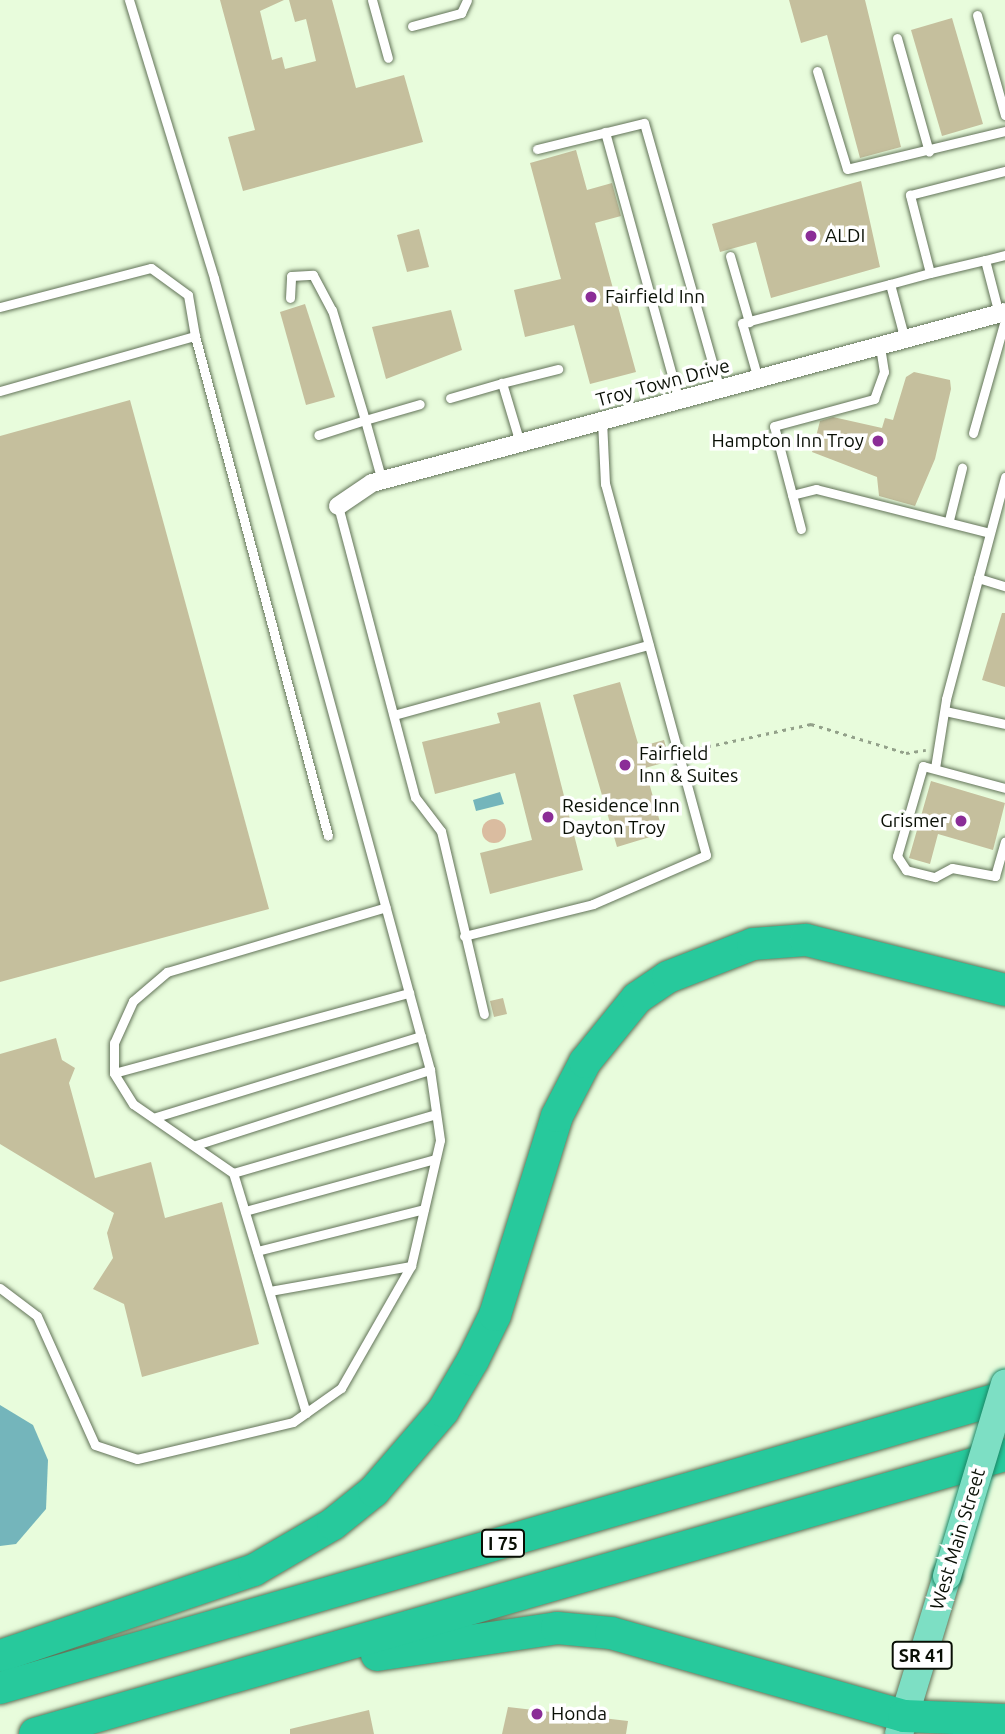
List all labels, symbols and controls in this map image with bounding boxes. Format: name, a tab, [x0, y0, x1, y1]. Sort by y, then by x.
place label: ALDI	[825, 225, 865, 247]
marker: ALDI	[803, 228, 819, 244]
place label: Fairfield Inn	[605, 286, 705, 308]
marker: Fairfield Inn	[583, 289, 599, 305]
street label: Troy Town Drive	[594, 354, 732, 412]
place label: Hampton Inn Troy	[711, 430, 864, 452]
marker: Hampton Inn Troy	[870, 433, 886, 449]
place label: Fairfield Inn & Suites	[639, 743, 738, 787]
marker: Fairfield Inn & Suites	[617, 757, 633, 773]
place label: Residence Inn Dayton Troy	[562, 795, 680, 839]
marker: Residence Inn Dayton Troy	[540, 809, 556, 825]
place label: Grismer	[880, 810, 947, 832]
marker: Grismer	[953, 813, 969, 829]
street label: West Main Street	[926, 1465, 990, 1613]
road number: I 75	[480, 1528, 526, 1558]
road number: SR 41	[890, 1640, 954, 1670]
place label: Honda	[551, 1703, 607, 1725]
marker: Honda	[529, 1706, 545, 1722]

